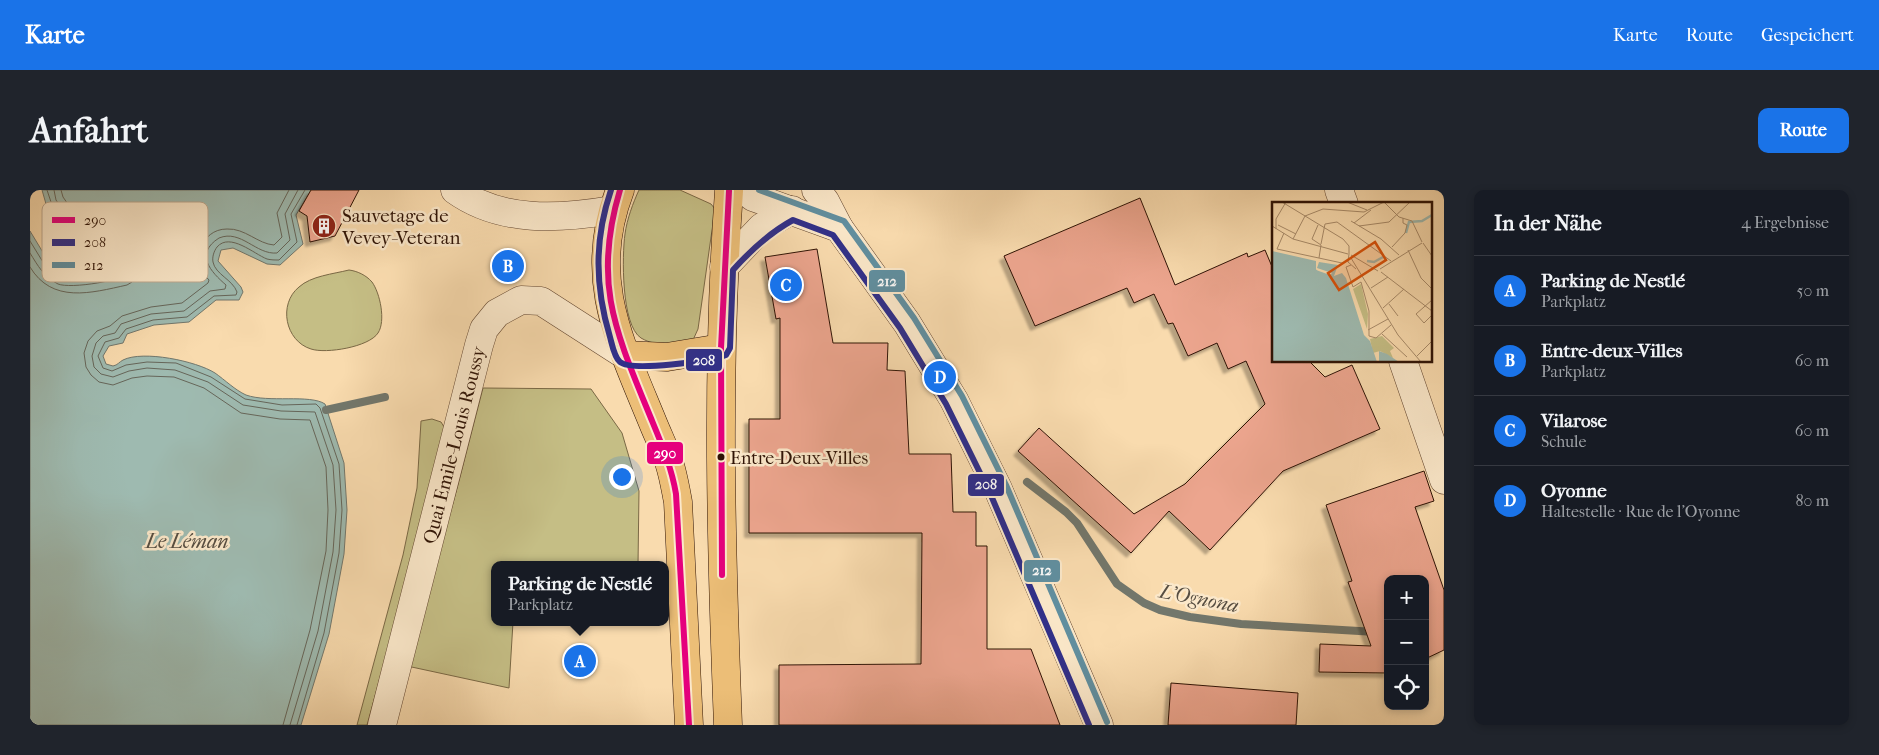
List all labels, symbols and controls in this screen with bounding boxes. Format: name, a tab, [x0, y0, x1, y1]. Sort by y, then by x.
text: Karte	[25, 21, 85, 49]
text: Karte	[1613, 25, 1658, 46]
text: Route	[1686, 25, 1733, 46]
text: Gespeichert	[1761, 25, 1854, 46]
button: Route	[1758, 108, 1849, 153]
text: Anfahrt	[30, 110, 148, 151]
legend	[42, 202, 208, 282]
inset map	[1272, 202, 1432, 362]
place label: Sauvetage de Vevey-Veteran	[341, 205, 461, 249]
text: In der Nähe	[1494, 211, 1602, 235]
text: 290	[84, 212, 106, 229]
building icon: Sauvetage de Vevey-Veteran	[311, 213, 337, 239]
text: 4 Ergebnisse	[1741, 213, 1829, 232]
text: 208	[84, 234, 106, 251]
pin: B	[492, 247, 524, 285]
text: 212	[84, 257, 103, 274]
pin: C	[770, 266, 802, 304]
line badge: 212	[868, 269, 906, 293]
text: Parking de Nestlé	[1541, 270, 1685, 292]
text: 212	[877, 273, 897, 290]
text: A	[1505, 281, 1515, 300]
text: 50 m	[1797, 281, 1829, 300]
text: Parkplatz	[1541, 292, 1606, 311]
text: Entre-deux-Villes	[1541, 340, 1683, 362]
street label: Quai Emile-Louis Roussy	[419, 343, 490, 546]
line badge: 208	[685, 348, 723, 372]
text: B	[1505, 351, 1515, 370]
text: 60 m	[1795, 351, 1829, 370]
text: 208	[693, 352, 715, 369]
pin: D	[924, 358, 956, 396]
text: Parkplatz	[1541, 362, 1606, 381]
text: Vilarose	[1541, 410, 1607, 432]
text: C	[1505, 421, 1515, 440]
text: 60 m	[1795, 421, 1829, 440]
text: Schule	[1541, 432, 1586, 451]
line badge: 290	[646, 441, 684, 465]
text: 290	[654, 445, 676, 462]
place label: Entre-Deux-Villes	[730, 448, 868, 469]
marker: Entre-Deux-Villes	[716, 452, 726, 462]
your location	[609, 464, 635, 490]
line badge: 208	[967, 473, 1005, 497]
text: 208	[975, 476, 997, 493]
text: Oyonne	[1541, 480, 1607, 502]
text: D	[1504, 491, 1516, 510]
text: 80 m	[1795, 491, 1829, 510]
text: Haltestelle · Rue de l'Oyonne	[1541, 502, 1740, 521]
water label: Le Léman	[143, 530, 229, 553]
line badge: 212	[1023, 559, 1061, 583]
popup	[491, 561, 669, 626]
text: 212	[1032, 562, 1052, 579]
text: Parking de Nestlé	[508, 573, 652, 595]
map controls	[1384, 575, 1429, 710]
button: +	[1384, 575, 1429, 620]
water label: L'Ognona	[1156, 579, 1240, 617]
text: Parkplatz	[508, 595, 573, 614]
button: −	[1384, 620, 1429, 665]
pin: A	[564, 642, 596, 680]
button: locate	[1384, 665, 1429, 710]

